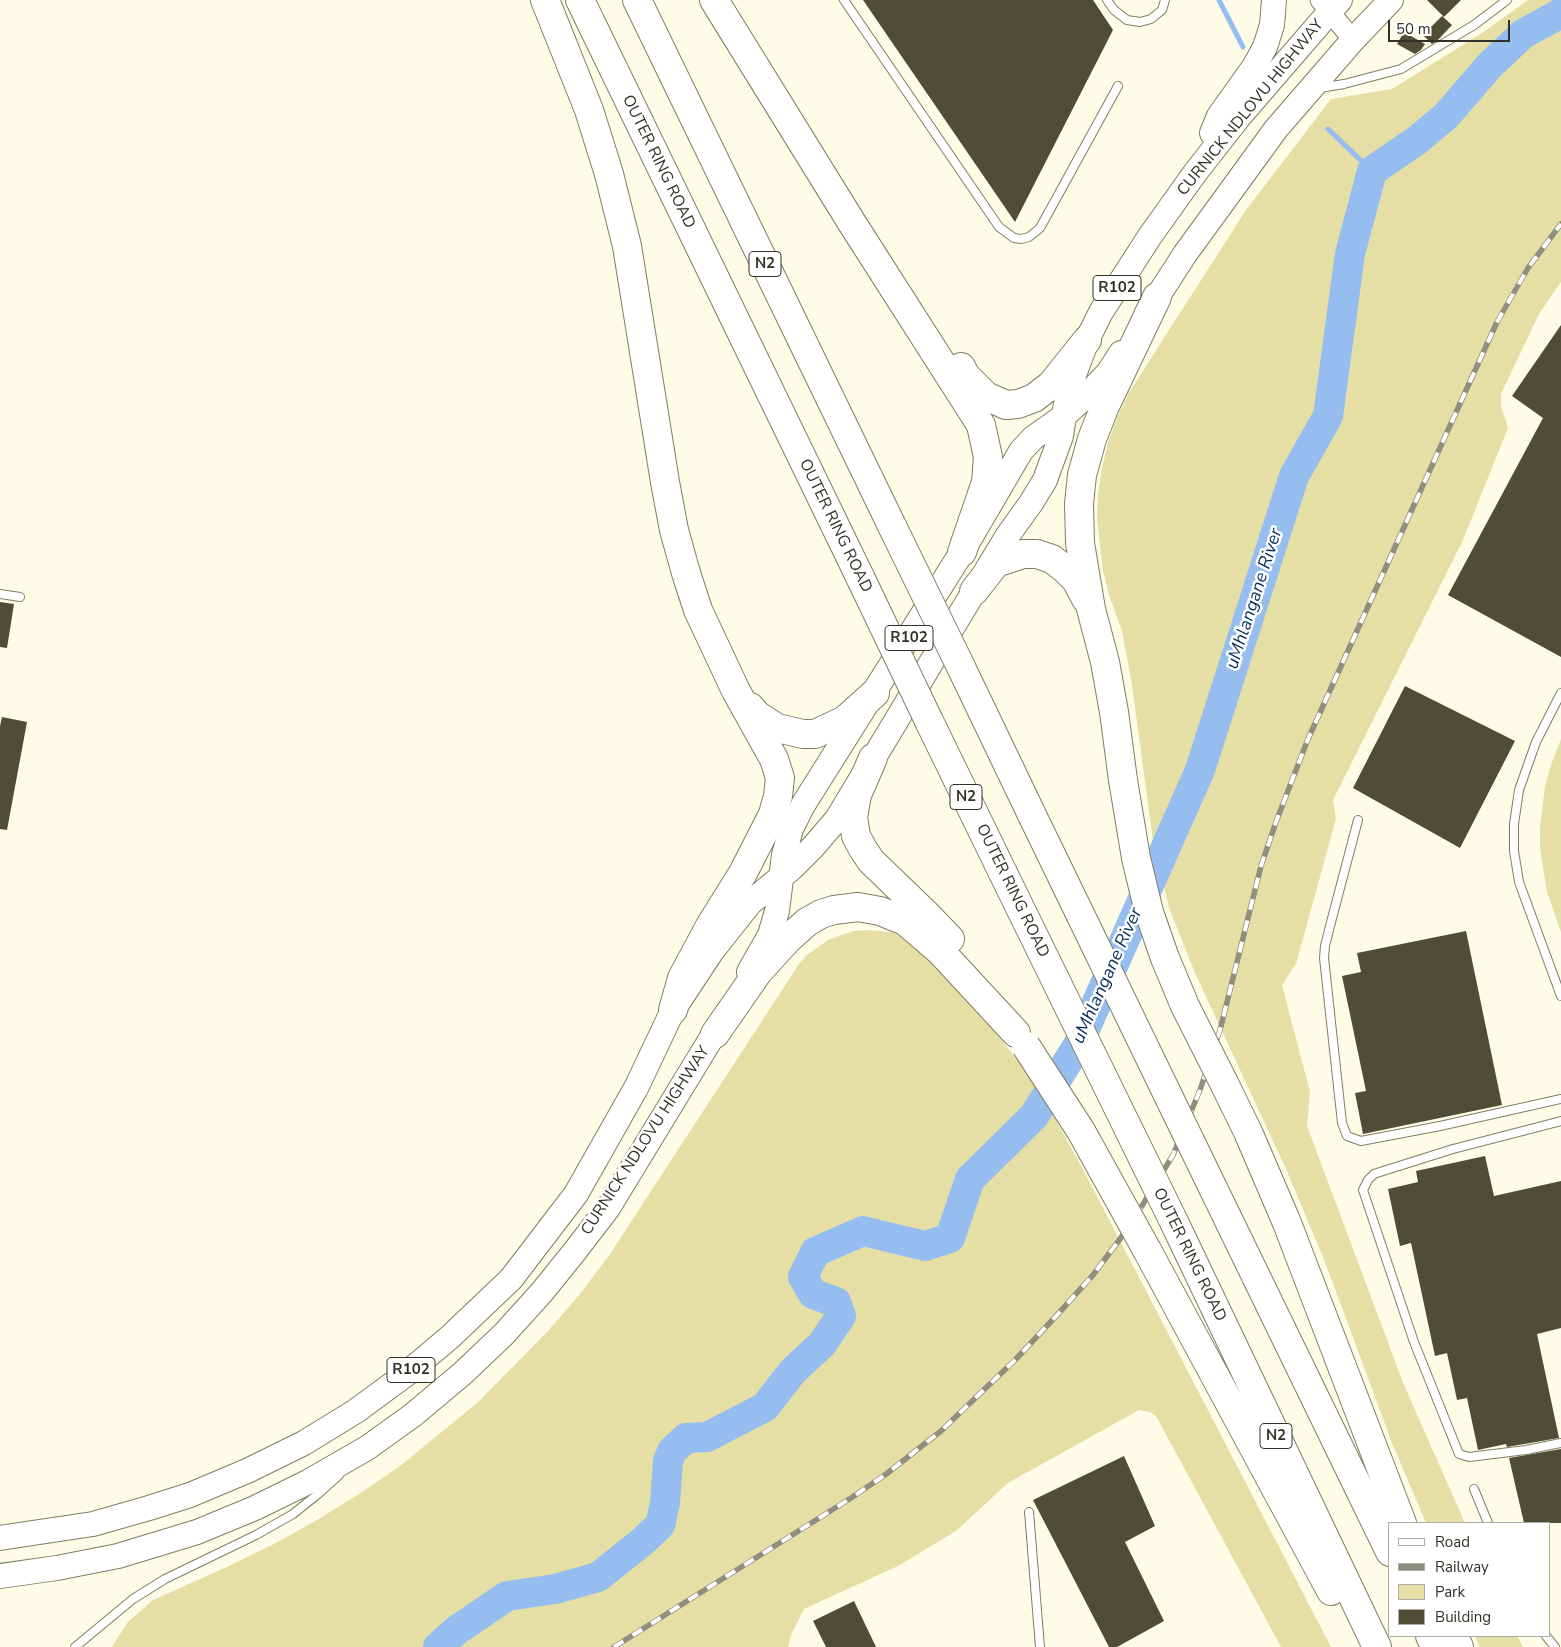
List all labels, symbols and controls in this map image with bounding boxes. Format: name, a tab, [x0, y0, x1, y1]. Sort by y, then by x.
scale bar	[1391, 10, 1514, 42]
street label: CURNICK NDLOVU HIGHWAY	[1174, 16, 1328, 200]
text: 50 m	[1396, 19, 1431, 39]
street label: OUTER RING ROAD	[617, 92, 699, 232]
road number: N2	[749, 252, 781, 276]
road number: R102	[1093, 276, 1141, 300]
street label: OUTER RING ROAD	[794, 456, 876, 596]
water label: uMhlangane River	[1222, 526, 1288, 672]
road number: R102	[885, 626, 933, 650]
road number: N2	[950, 784, 982, 810]
street label: OUTER RING ROAD	[971, 821, 1053, 961]
water label: uMhlangane River	[1068, 905, 1148, 1047]
street label: CURNICK NDLOVU HIGHWAY	[578, 1043, 714, 1239]
street label: OUTER RING ROAD	[1148, 1185, 1230, 1325]
road number: R102	[387, 1358, 435, 1382]
road number: N2	[1260, 1424, 1292, 1448]
legend	[1388, 1522, 1551, 1637]
text: Road	[1435, 1532, 1470, 1552]
text: Railway	[1435, 1557, 1489, 1577]
text: Park	[1435, 1582, 1465, 1602]
text: Building	[1435, 1607, 1491, 1627]

